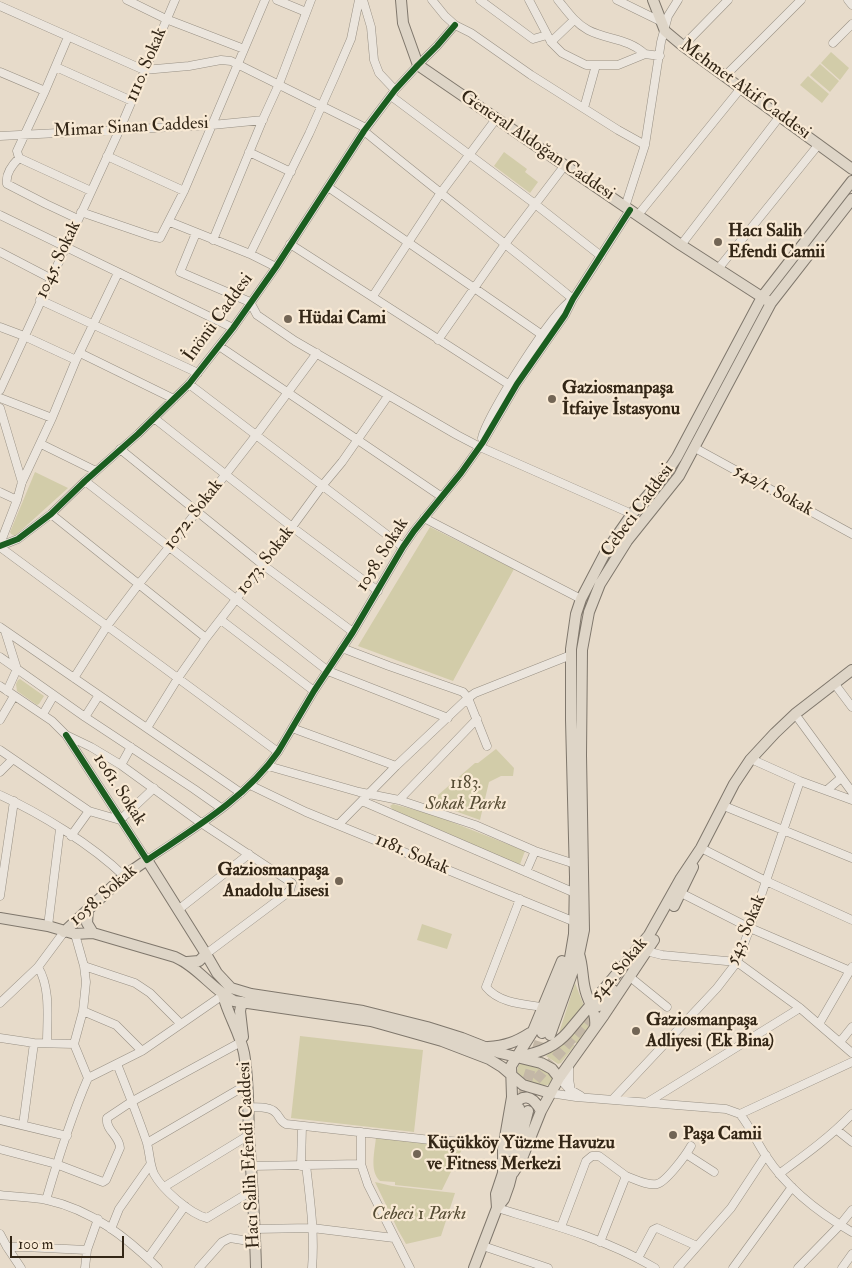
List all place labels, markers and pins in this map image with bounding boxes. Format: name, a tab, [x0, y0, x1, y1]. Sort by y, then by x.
place label: Hacı Salih Efendi Camii	[728, 221, 825, 264]
marker: Hacı Salih Efendi Camii	[712, 236, 724, 248]
place label: Hüdai Cami	[298, 308, 386, 330]
marker: Hüdai Cami	[282, 313, 294, 325]
place label: Gaziosmanpaşa İtfaiye İstasyonu	[562, 378, 680, 420]
marker: Gaziosmanpaşa İtfaiye İstasyonu	[546, 393, 558, 405]
place label: Gaziosmanpaşa Anadolu Lisesi	[218, 860, 329, 902]
marker: Gaziosmanpaşa Anadolu Lisesi	[333, 875, 345, 887]
place label: Gaziosmanpaşa Adliyesi (Ek Bina)	[646, 1010, 774, 1052]
marker: Gaziosmanpaşa Adliyesi (Ek Bina)	[630, 1025, 642, 1037]
place label: Paşa Camii	[683, 1124, 762, 1146]
marker: Paşa Camii	[667, 1129, 679, 1141]
place label: Küçükköy Yüzme Havuzu ve Fitness Merkezi	[427, 1133, 615, 1176]
marker: Küçükköy Yüzme Havuzu ve Fitness Merkezi	[411, 1148, 423, 1160]

